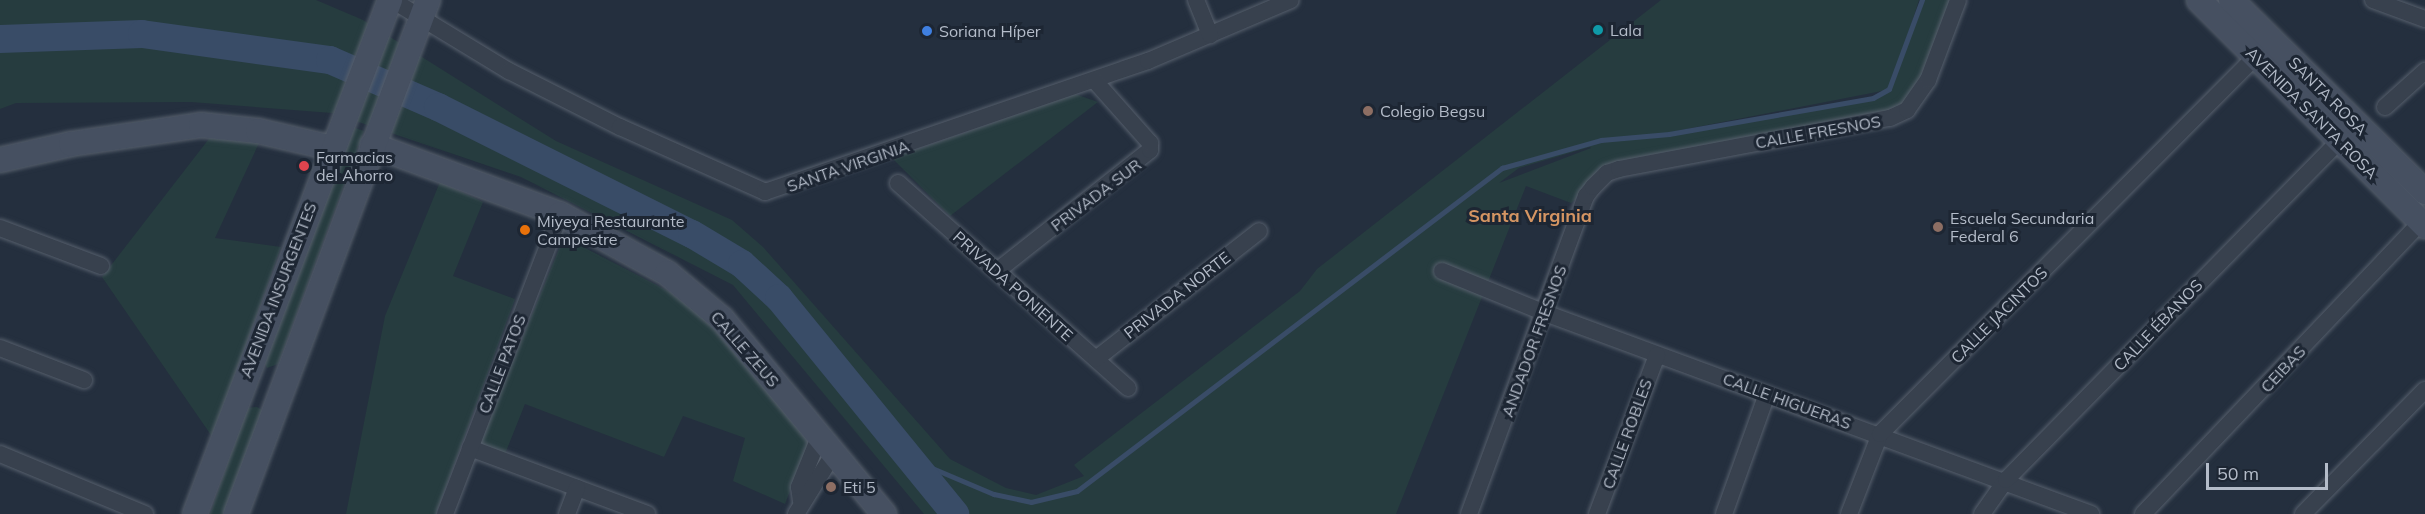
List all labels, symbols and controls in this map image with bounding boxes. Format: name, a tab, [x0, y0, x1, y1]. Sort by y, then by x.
place label: Lala	[1610, 20, 1642, 40]
place label: Soriana Híper	[939, 21, 1041, 41]
marker: Lala	[1591, 23, 1605, 37]
marker: Soriana Híper	[920, 24, 934, 38]
street label: AVENIDA SANTA ROSA	[2242, 43, 2382, 183]
street label: SANTA ROSA	[2285, 53, 2371, 139]
place label: Colegio Begsu	[1380, 101, 1485, 121]
marker: Colegio Begsu	[1361, 104, 1375, 118]
street label: CALLE FRESNOS	[1754, 112, 1882, 152]
street label: SANTA VIRGINIA	[784, 136, 912, 196]
place label: Farmacias del Ahorro	[316, 147, 393, 185]
street label: PRIVADA SUR	[1047, 155, 1145, 235]
marker: Farmacias del Ahorro	[297, 159, 311, 173]
street label: AVENIDA INSURGENTES	[236, 200, 320, 380]
district label: Santa Virginia	[1468, 205, 1592, 227]
place label: Escuela Secundaria Federal 6	[1950, 208, 2094, 246]
place label: Miyeya Restaurante Campestre	[537, 211, 684, 249]
marker: Escuela Secundaria Federal 6	[1931, 220, 1945, 234]
marker: Miyeya Restaurante Campestre	[518, 223, 532, 237]
street label: PRIVADA PONIENTE	[949, 227, 1077, 345]
street label: PRIVADA NORTE	[1120, 248, 1234, 342]
street label: ANDADOR FRESNOS	[1498, 262, 1570, 420]
street label: CALLE JACINTOS	[1947, 263, 2051, 367]
street label: CALLE ÉBANOS	[2110, 275, 2206, 375]
street label: CALLE ZEUS	[707, 307, 783, 391]
street label: CALLE PATOS	[474, 312, 530, 416]
street label: CEIBAS	[2257, 342, 2309, 396]
street label: CALLE HIGUERAS	[1720, 369, 1854, 433]
street label: CALLE ROBLES	[1598, 376, 1656, 492]
scale bar	[2209, 451, 2330, 489]
text: 50 m	[2217, 462, 2259, 485]
place label: Eti 5	[843, 477, 876, 497]
marker: Eti 5	[824, 480, 838, 494]

